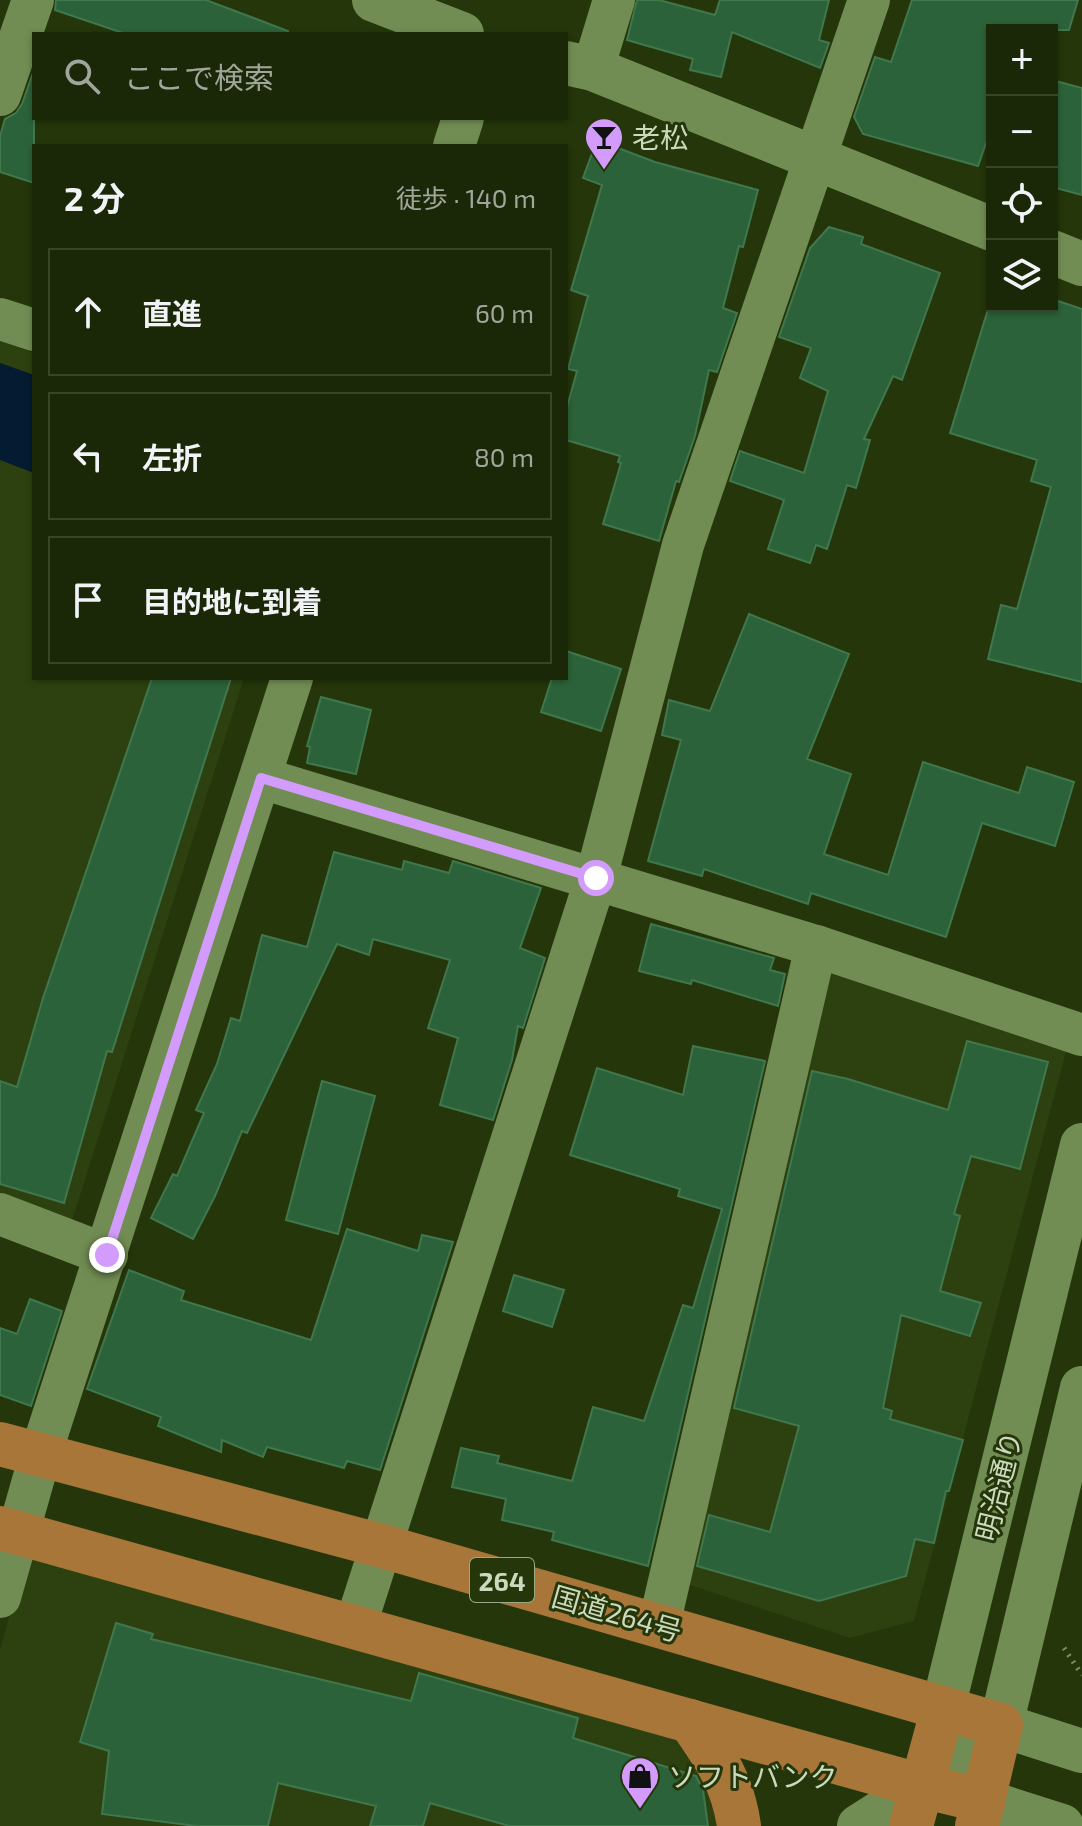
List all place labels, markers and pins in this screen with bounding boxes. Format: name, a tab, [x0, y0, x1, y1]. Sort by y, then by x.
bar icon: 老松	[583, 116, 625, 171]
place label: 老松	[632, 120, 688, 154]
shop icon: ソフトバンク	[619, 1755, 661, 1810]
place label: ソフトバンク	[668, 1759, 837, 1793]

